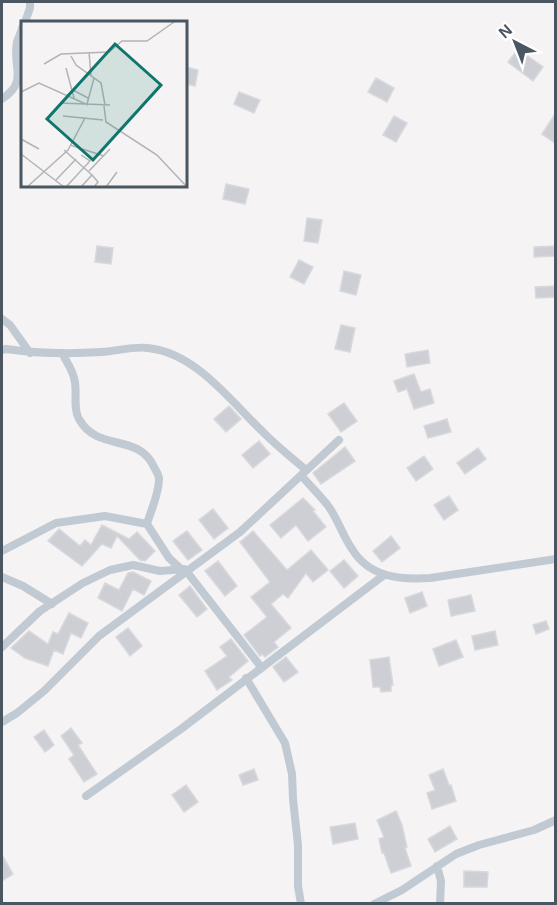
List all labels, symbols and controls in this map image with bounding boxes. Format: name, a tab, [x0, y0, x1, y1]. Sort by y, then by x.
north arrow	[485, 12, 545, 72]
inset map	[21, 21, 188, 188]
text: N	[495, 21, 515, 41]

